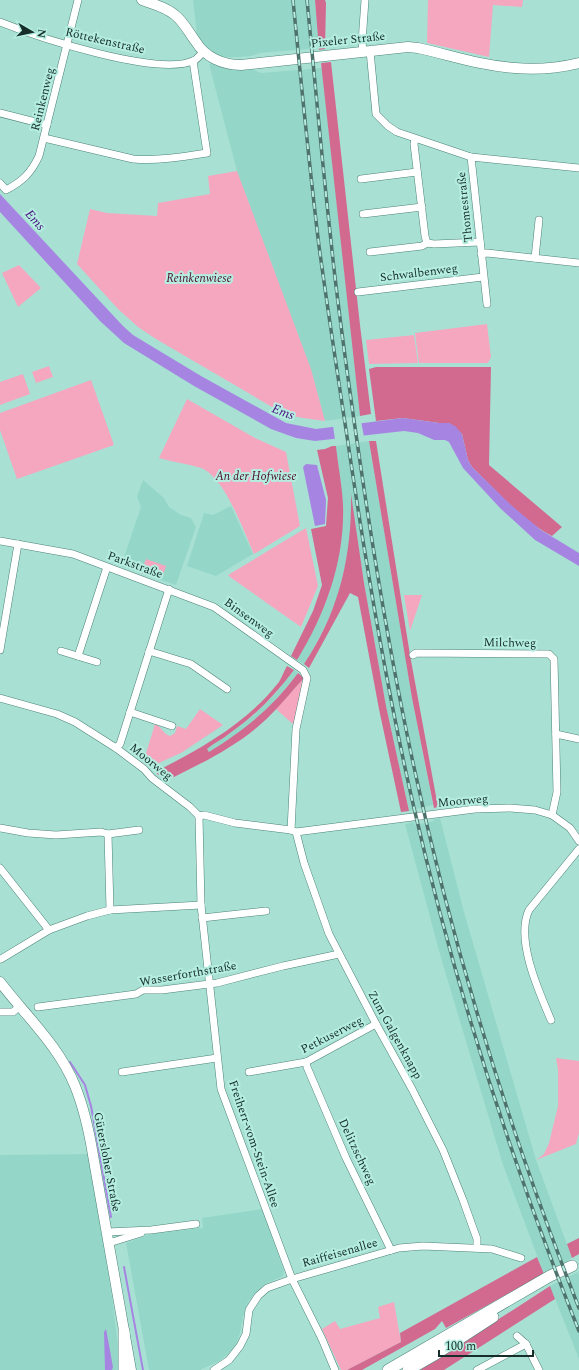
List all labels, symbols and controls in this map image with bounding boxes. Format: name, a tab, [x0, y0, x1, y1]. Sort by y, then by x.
north arrow	[12, 12, 52, 52]
street label: Röttekenstraße	[63, 23, 147, 59]
street label: Pixeler Straße	[310, 27, 386, 53]
text: N	[32, 28, 50, 39]
street label: Reinkenweg	[26, 65, 60, 133]
street label: Thomestraße	[452, 171, 478, 243]
water label: Ems	[20, 205, 50, 235]
street label: Schwalbenweg	[379, 259, 459, 287]
park label: Reinkenwiese	[166, 269, 232, 288]
water label: Ems	[269, 399, 297, 425]
park label: An der Hofwiese	[214, 467, 297, 486]
street label: Parkstraße	[105, 546, 166, 584]
street label: Binsenweg	[220, 593, 278, 643]
street label: Milchweg	[483, 633, 537, 653]
street label: Moorweg	[125, 739, 177, 785]
street label: Moorweg	[437, 789, 489, 813]
street label: Wasserforthstraße	[138, 956, 238, 992]
street label: Zum Galgenknapp	[363, 987, 427, 1083]
street label: Petkuserweg	[297, 1011, 367, 1059]
street label: Freiherr-vom-Stein-Allee	[223, 1078, 285, 1211]
street label: Gütersloher Straße	[88, 1111, 126, 1214]
street label: Delitzschweg	[333, 1116, 381, 1188]
street label: Raiffeisenallee	[300, 1233, 380, 1273]
scale bar	[439, 1332, 533, 1358]
text: 100 m	[445, 1337, 476, 1356]

